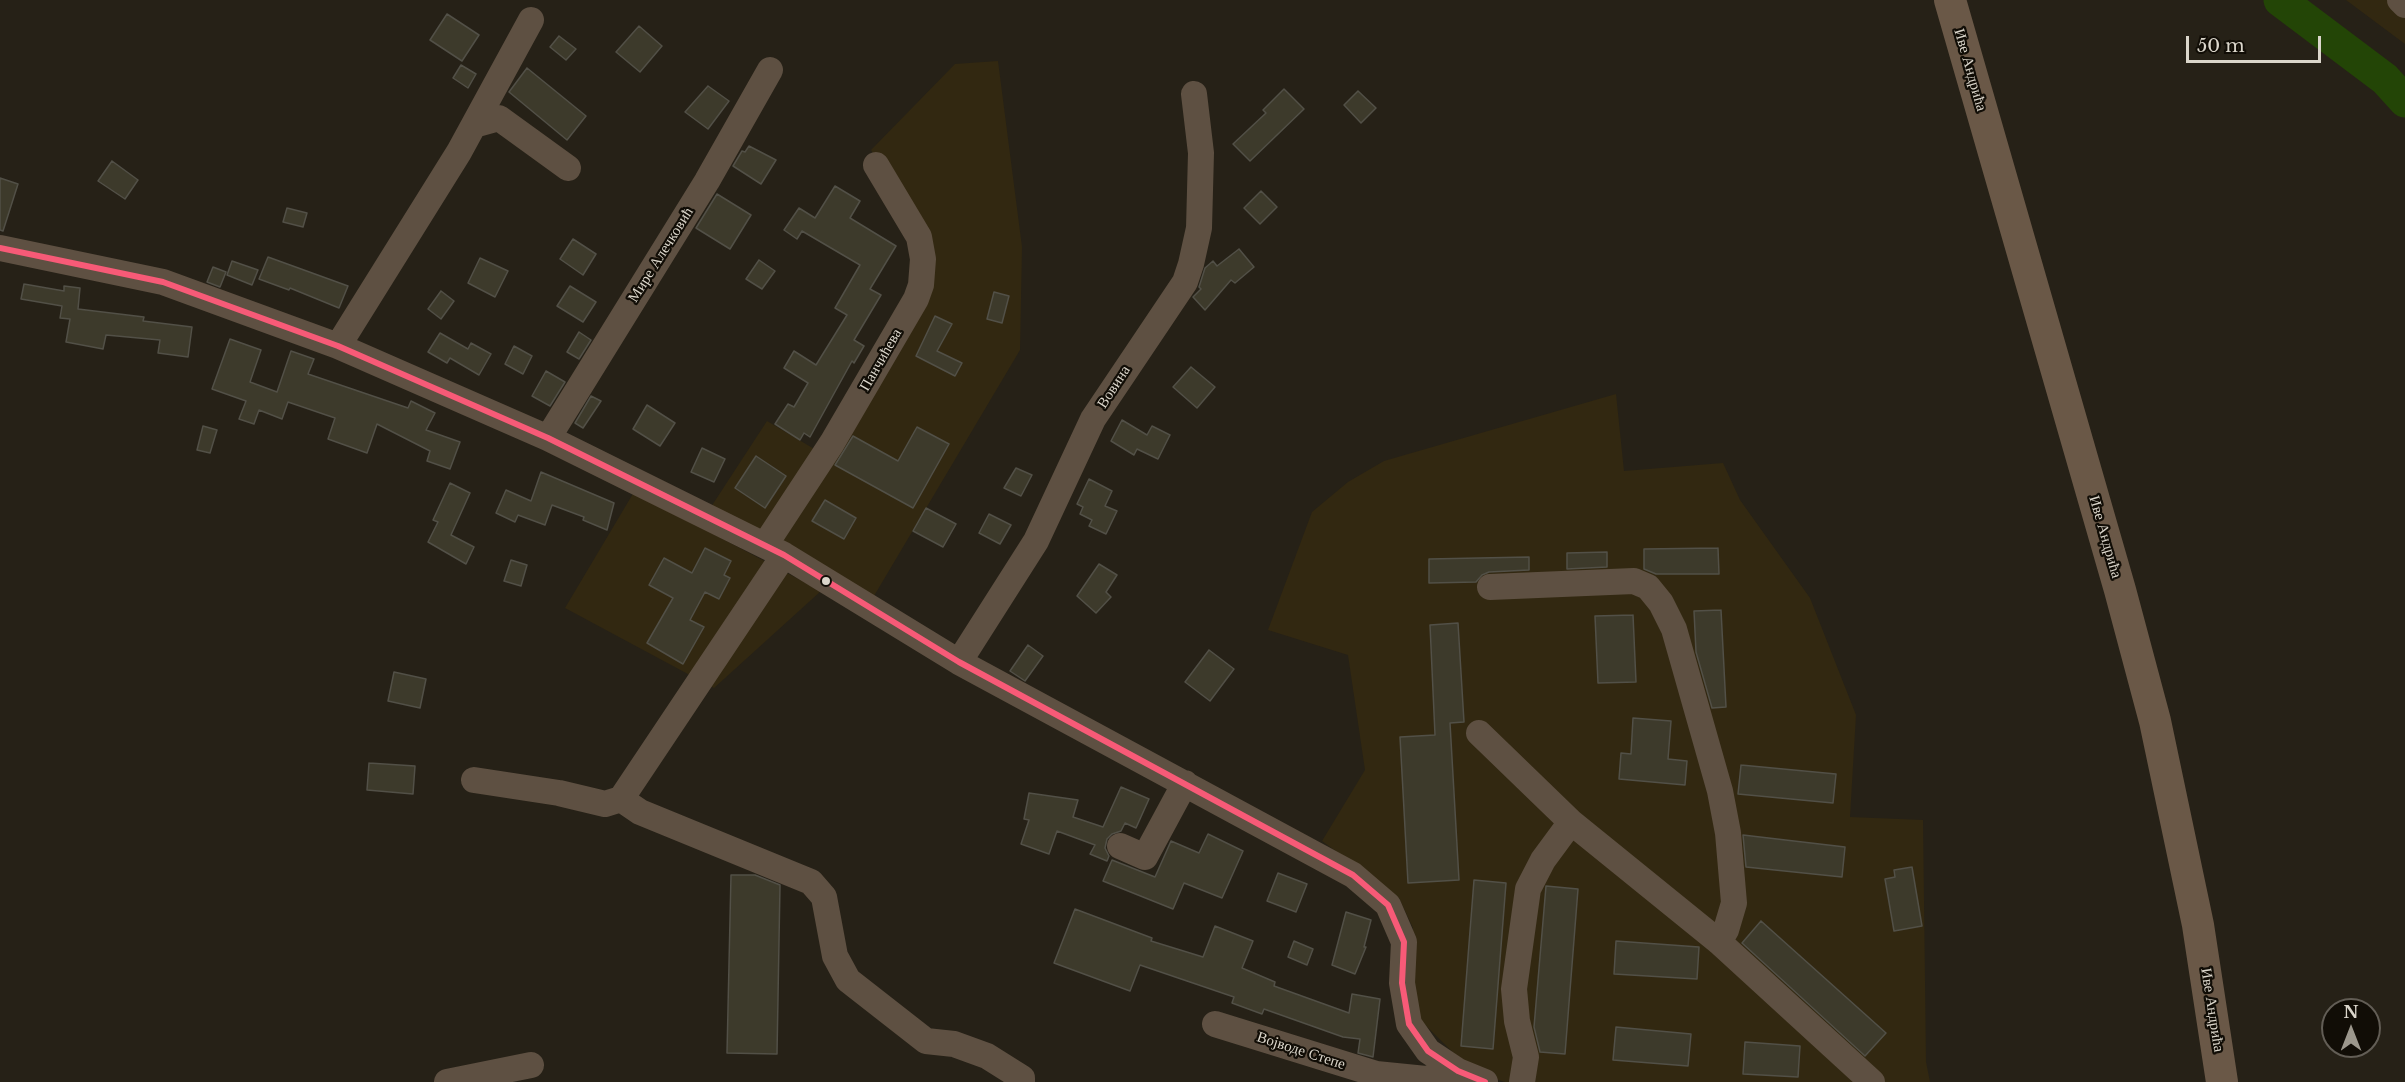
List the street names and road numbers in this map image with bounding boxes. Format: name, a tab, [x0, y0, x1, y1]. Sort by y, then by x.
street label: Иве Андрића	[1950, 27, 1990, 113]
street label: Мире Алечковић	[625, 204, 697, 306]
street label: Панчићева	[856, 326, 906, 394]
street label: Вовина	[1094, 362, 1134, 412]
street label: Иве Андрића	[2085, 494, 2125, 580]
street label: Иве Андрића	[2196, 967, 2228, 1053]
street label: Војводе Степе	[1254, 1028, 1348, 1074]

